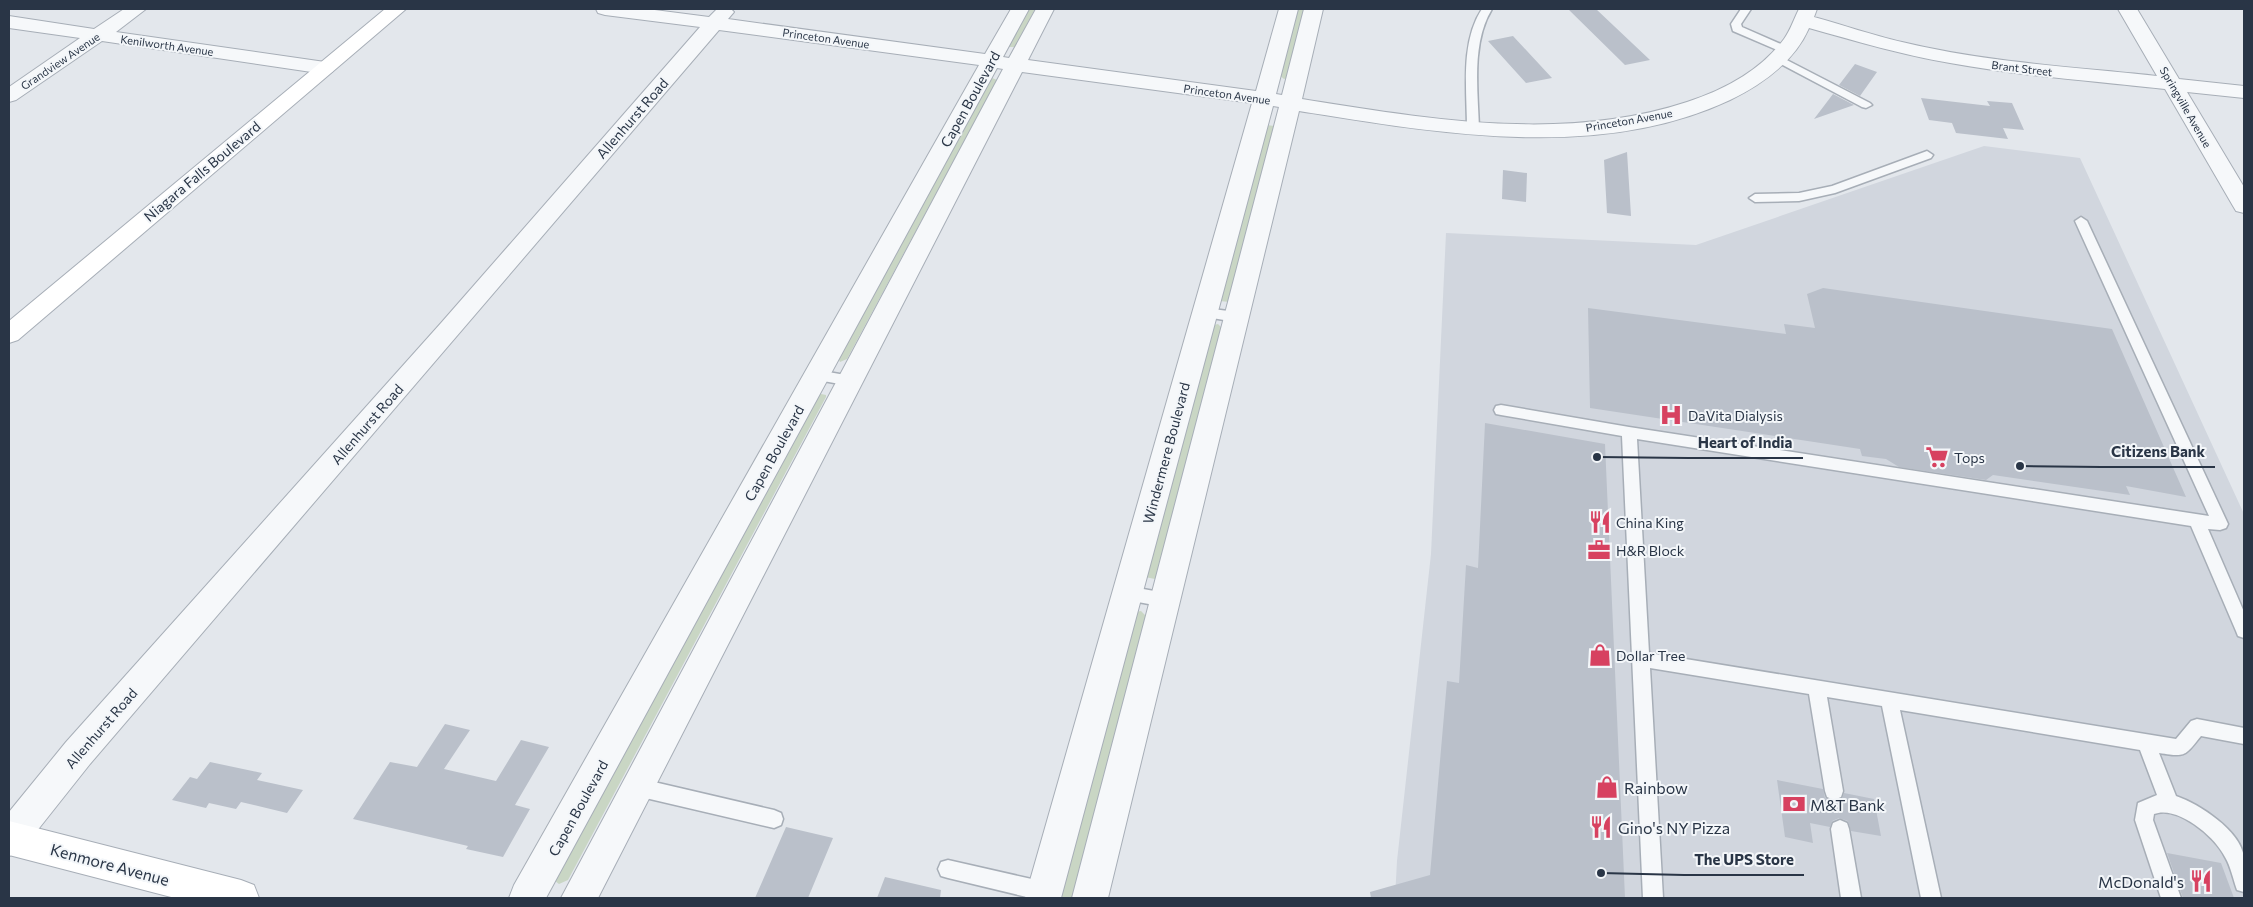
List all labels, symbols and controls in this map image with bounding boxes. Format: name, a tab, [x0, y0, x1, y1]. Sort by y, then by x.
street label: Princeton Avenue	[782, 25, 871, 51]
street label: Grandview Avenue	[18, 30, 102, 92]
street label: Kenilworth Avenue	[120, 32, 215, 58]
street label: Capen Boulevard	[937, 48, 1003, 150]
street label: Brant Street	[1991, 58, 2054, 78]
street label: Springville Avenue	[2158, 64, 2214, 150]
street label: Allenhurst Road	[593, 74, 671, 162]
street label: Princeton Avenue	[1183, 81, 1272, 107]
street label: Princeton Avenue	[1585, 106, 1673, 134]
street label: Niagara Falls Boulevard	[140, 117, 264, 225]
street label: Allenhurst Road	[328, 380, 406, 468]
street label: Windermere Boulevard	[1139, 380, 1193, 526]
street label: Capen Boulevard	[741, 402, 807, 504]
hospital icon: DaVita Dialysis	[1658, 402, 1684, 428]
place label: DaVita Dialysis	[1688, 407, 1783, 424]
callout: Heart of India	[1688, 428, 1803, 458]
text: Heart of India	[1698, 433, 1792, 451]
callout: Citizens Bank	[2101, 437, 2215, 467]
text: Citizens Bank	[2111, 442, 2205, 460]
supermarket icon: Tops	[1924, 444, 1950, 470]
place label: Tops	[1954, 449, 1985, 466]
restaurant icon: China King	[1587, 509, 1613, 535]
place label: China King	[1616, 514, 1684, 531]
office icon: H&R Block	[1586, 537, 1612, 563]
place label: H&R Block	[1616, 542, 1685, 559]
shop icon: Dollar Tree	[1587, 642, 1613, 668]
place label: Dollar Tree	[1616, 647, 1685, 664]
street label: Allenhurst Road	[62, 684, 140, 772]
street label: Capen Boulevard	[545, 757, 611, 859]
shop icon: Rainbow	[1594, 774, 1620, 800]
place label: Rainbow	[1624, 778, 1688, 797]
bank icon: M&T Bank	[1781, 791, 1807, 817]
place label: M&T Bank	[1810, 795, 1885, 814]
restaurant icon: Gino's NY Pizza	[1588, 814, 1614, 840]
place label: Gino's NY Pizza	[1618, 818, 1730, 837]
street label: Kenmore Avenue	[48, 839, 172, 889]
callout: The UPS Store	[1684, 845, 1804, 875]
text: The UPS Store	[1694, 850, 1794, 868]
restaurant icon: McDonald's	[2188, 868, 2214, 894]
place label: McDonald's	[2098, 872, 2184, 891]

